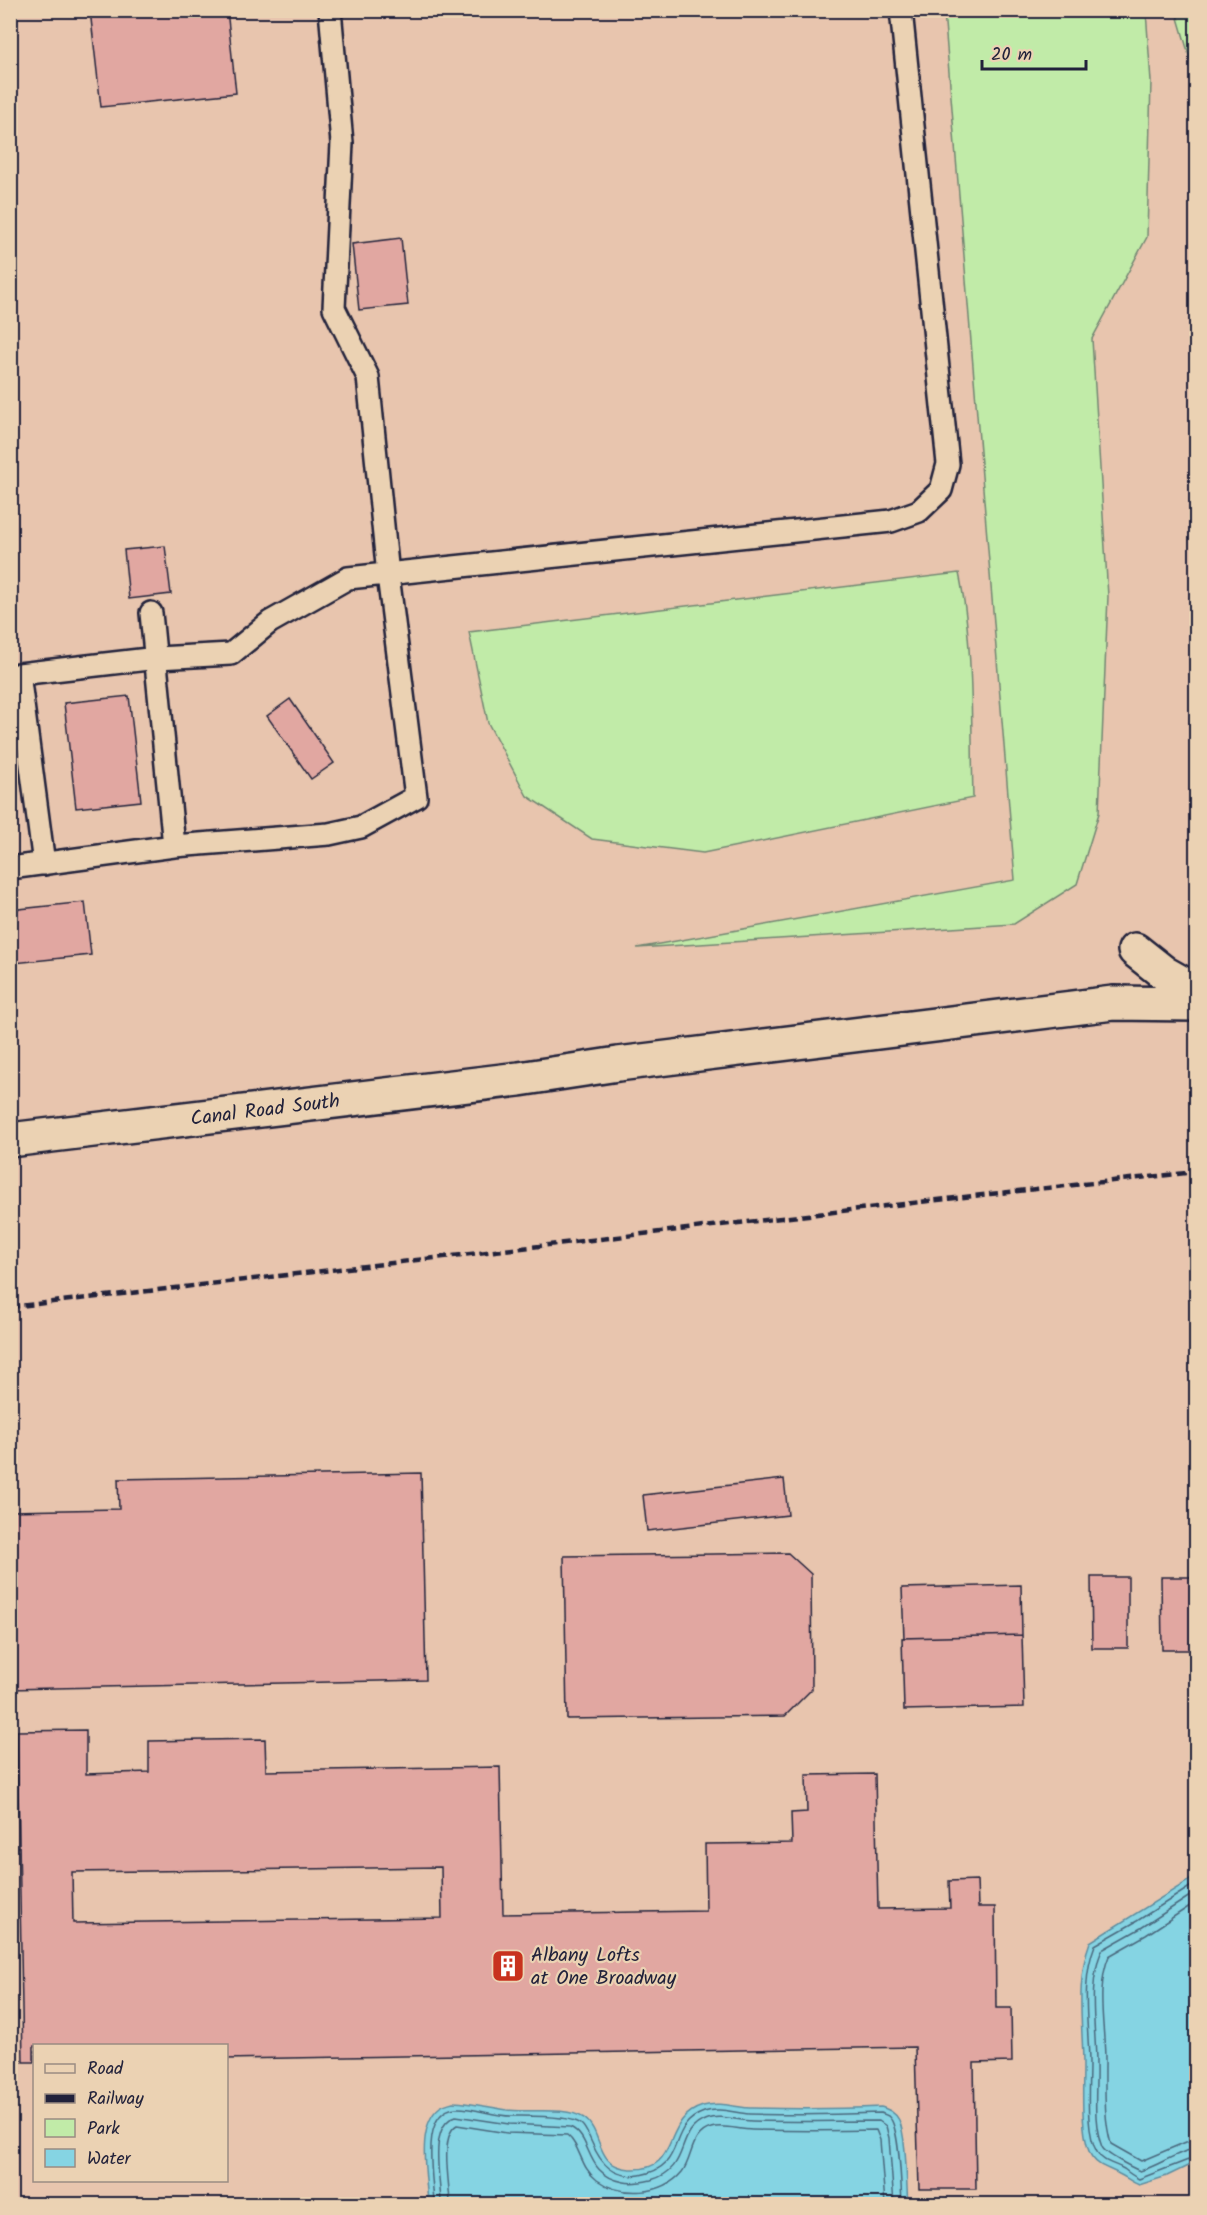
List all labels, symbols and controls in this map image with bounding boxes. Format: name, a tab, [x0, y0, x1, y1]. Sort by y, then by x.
scale bar	[982, 33, 1086, 71]
text: 20 m	[991, 41, 1032, 70]
street label: Canal Road South	[189, 1086, 342, 1136]
place label: Albany Lofts at One Broadway	[531, 1940, 677, 1995]
building icon: Albany Lofts at One Broadway	[490, 1948, 526, 1984]
legend	[33, 2044, 228, 2182]
text: Road	[87, 2055, 124, 2084]
text: Railway	[87, 2085, 144, 2114]
text: Park	[87, 2115, 120, 2144]
text: Water	[87, 2145, 132, 2174]

